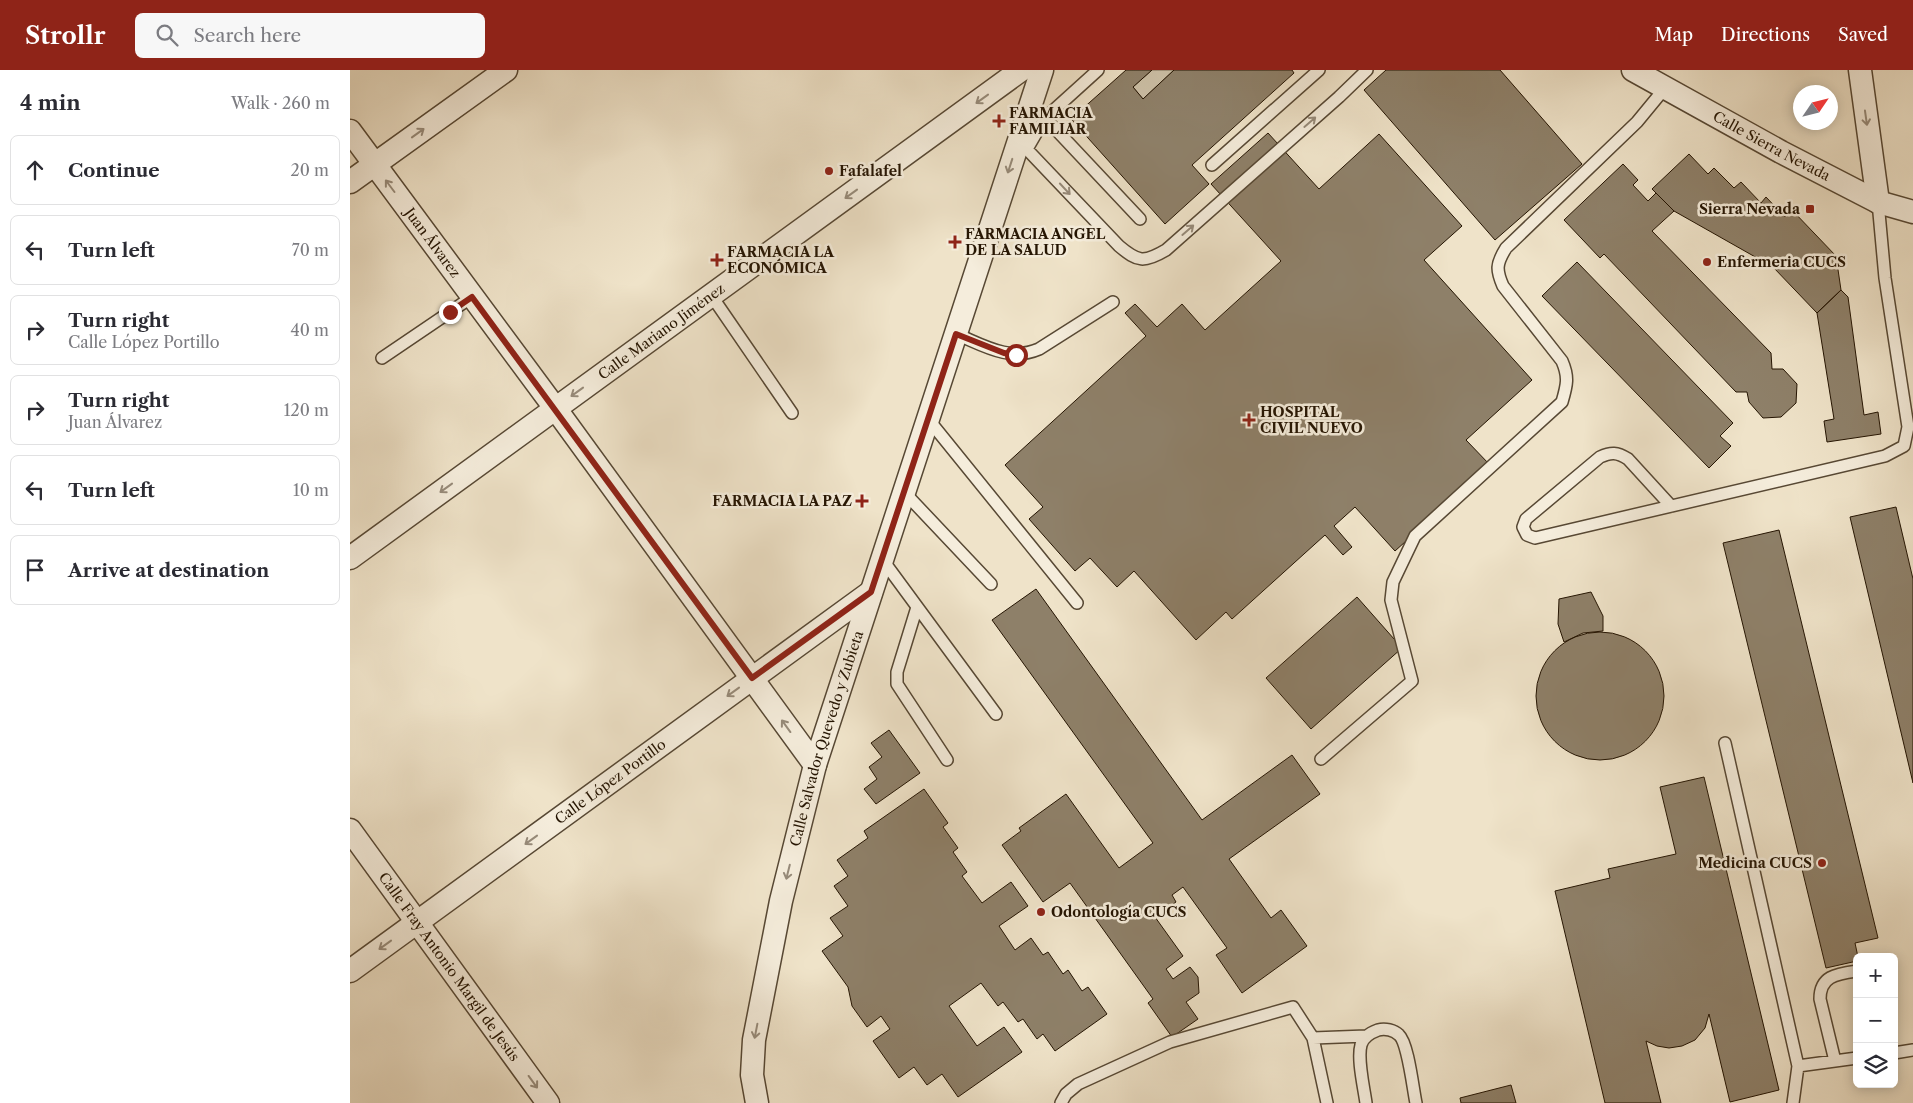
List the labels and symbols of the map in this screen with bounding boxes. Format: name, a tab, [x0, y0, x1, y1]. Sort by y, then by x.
north arrow	[1793, 85, 1838, 130]
one-way arrow	[975, 94, 989, 104]
place label: FARMACIA FAMILIAR	[1009, 104, 1094, 138]
street label: Calle Sierra Nevada	[1710, 107, 1834, 185]
one-way arrow	[1862, 110, 1872, 126]
marker: FARMACIA FAMILIAR	[993, 115, 1005, 127]
one-way arrow	[1303, 117, 1316, 128]
one-way arrow	[411, 128, 425, 138]
one-way arrow	[1005, 158, 1015, 174]
place label: Fafalafel	[839, 162, 902, 180]
marker: Fafalafel	[823, 165, 835, 177]
one-way arrow	[384, 180, 395, 193]
one-way arrow	[1059, 182, 1071, 195]
one-way arrow	[844, 189, 858, 199]
place label: Sierra Nevada	[1699, 200, 1801, 218]
street label: Juan Álvarez	[400, 203, 464, 281]
marker: Sierra Nevada	[1804, 203, 1816, 215]
one-way arrow	[1182, 224, 1195, 236]
place label: FARMACIA ANGEL DE LA SALUD	[965, 225, 1106, 259]
marker: FARMACIA ANGEL DE LA SALUD	[949, 236, 961, 248]
place label: FARMACIA LA ECONÓMICA	[727, 243, 835, 277]
place label: Enfermeria CUCS	[1717, 253, 1846, 271]
marker: FARMACIA LA ECONÓMICA	[711, 254, 723, 266]
marker: Enfermeria CUCS	[1701, 256, 1713, 268]
street label: Calle Mariano Jiménez	[595, 280, 728, 384]
route end	[439, 301, 462, 324]
route start	[1005, 344, 1028, 367]
one-way arrow	[571, 387, 585, 398]
place label: HOSPITAL CIVIL NUEVO	[1260, 403, 1363, 437]
marker: HOSPITAL CIVIL NUEVO	[1242, 413, 1256, 427]
one-way arrow	[439, 483, 453, 493]
place label: FARMACIA LA PAZ	[712, 492, 852, 510]
marker: FARMACIA LA PAZ	[856, 495, 868, 507]
street label: Calle Salvador Quevedo y Zubieta	[786, 628, 867, 848]
one-way arrow	[727, 687, 740, 698]
one-way arrow	[781, 719, 792, 733]
street label: Calle López Portillo	[551, 735, 669, 828]
one-way arrow	[525, 834, 538, 845]
place label: Medicina CUCS	[1698, 854, 1812, 872]
marker: Medicina CUCS	[1816, 857, 1828, 869]
one-way arrow	[783, 863, 792, 879]
street label: Calle Fray Antonio Margil de Jesús	[375, 869, 524, 1065]
place label: Odontología CUCS	[1051, 903, 1186, 921]
marker: Odontología CUCS	[1035, 906, 1047, 918]
one-way arrow	[379, 940, 392, 951]
one-way arrow	[750, 1023, 760, 1039]
one-way arrow	[528, 1075, 538, 1089]

